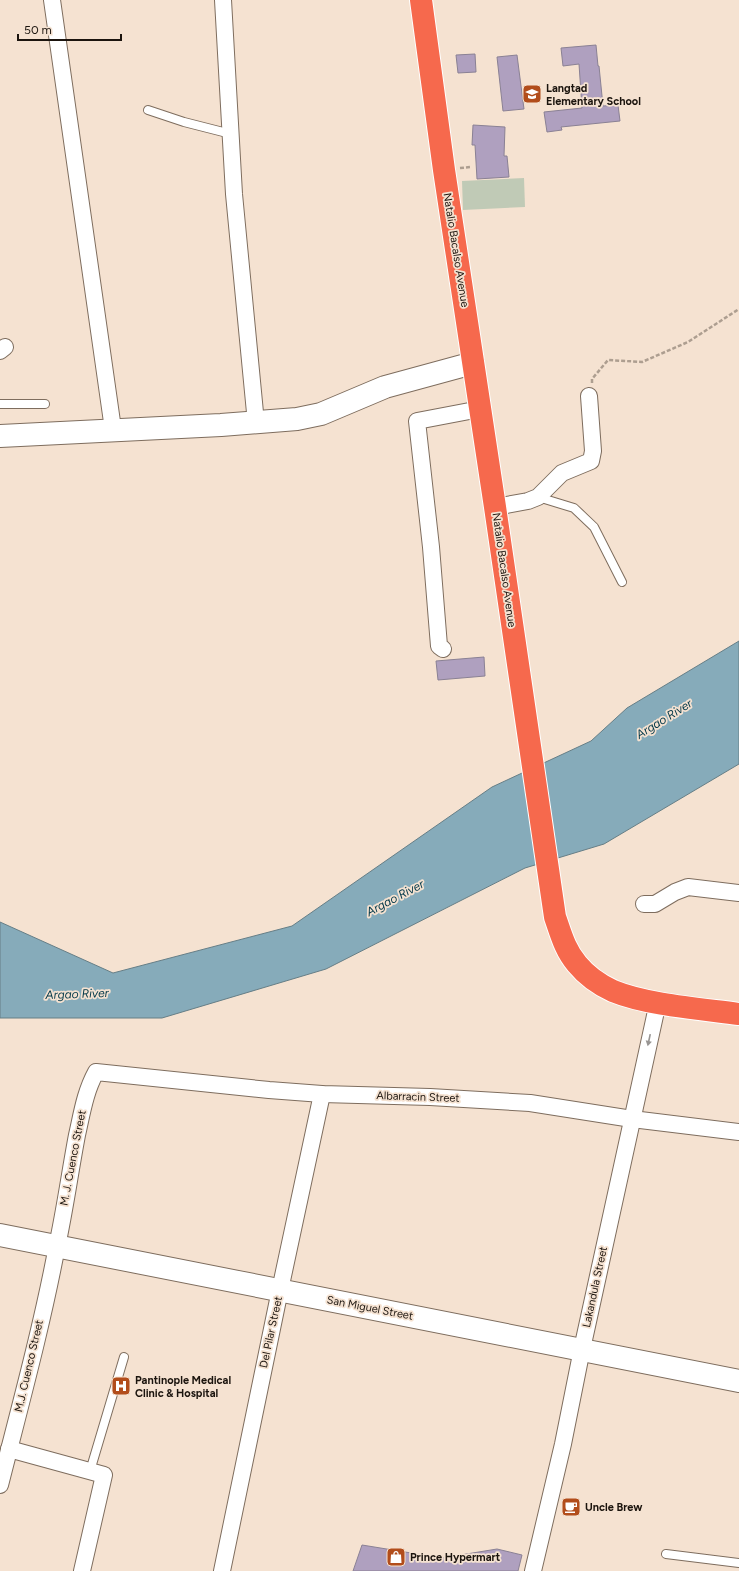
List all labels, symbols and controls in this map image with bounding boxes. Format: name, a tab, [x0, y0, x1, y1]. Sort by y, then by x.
scale bar	[18, 16, 121, 42]
text: 50 m	[24, 23, 52, 37]
place label: Langtad Elementary School	[546, 82, 641, 108]
school or university icon: Langtad Elementary School	[521, 83, 543, 105]
street label: Natalio Bacalso Avenue	[441, 192, 471, 308]
street label: Natalio Bacalso Avenue	[490, 512, 518, 628]
water label: Argao River	[633, 696, 695, 742]
water label: Argao River	[363, 877, 427, 920]
water label: Argao River	[44, 986, 110, 1002]
one-way arrow	[646, 1034, 652, 1046]
street label: Albarracin Street	[376, 1089, 460, 1105]
street label: M. J. Cuenco Street	[57, 1109, 89, 1207]
street label: Lakandula Street	[580, 1245, 610, 1329]
street label: San Miguel Street	[326, 1293, 414, 1323]
street label: Del Pilar Street	[257, 1295, 285, 1369]
street label: M.J. Cuenco Street	[12, 1319, 46, 1413]
place label: Pantinople Medical Clinic & Hospital	[135, 1374, 231, 1400]
hospital icon: Pantinople Medical Clinic & Hospital	[110, 1375, 132, 1397]
cafe icon: Uncle Brew	[560, 1496, 582, 1518]
place label: Uncle Brew	[585, 1501, 643, 1514]
shop icon: Prince Hypermart	[385, 1546, 407, 1568]
place label: Prince Hypermart	[410, 1551, 501, 1564]

